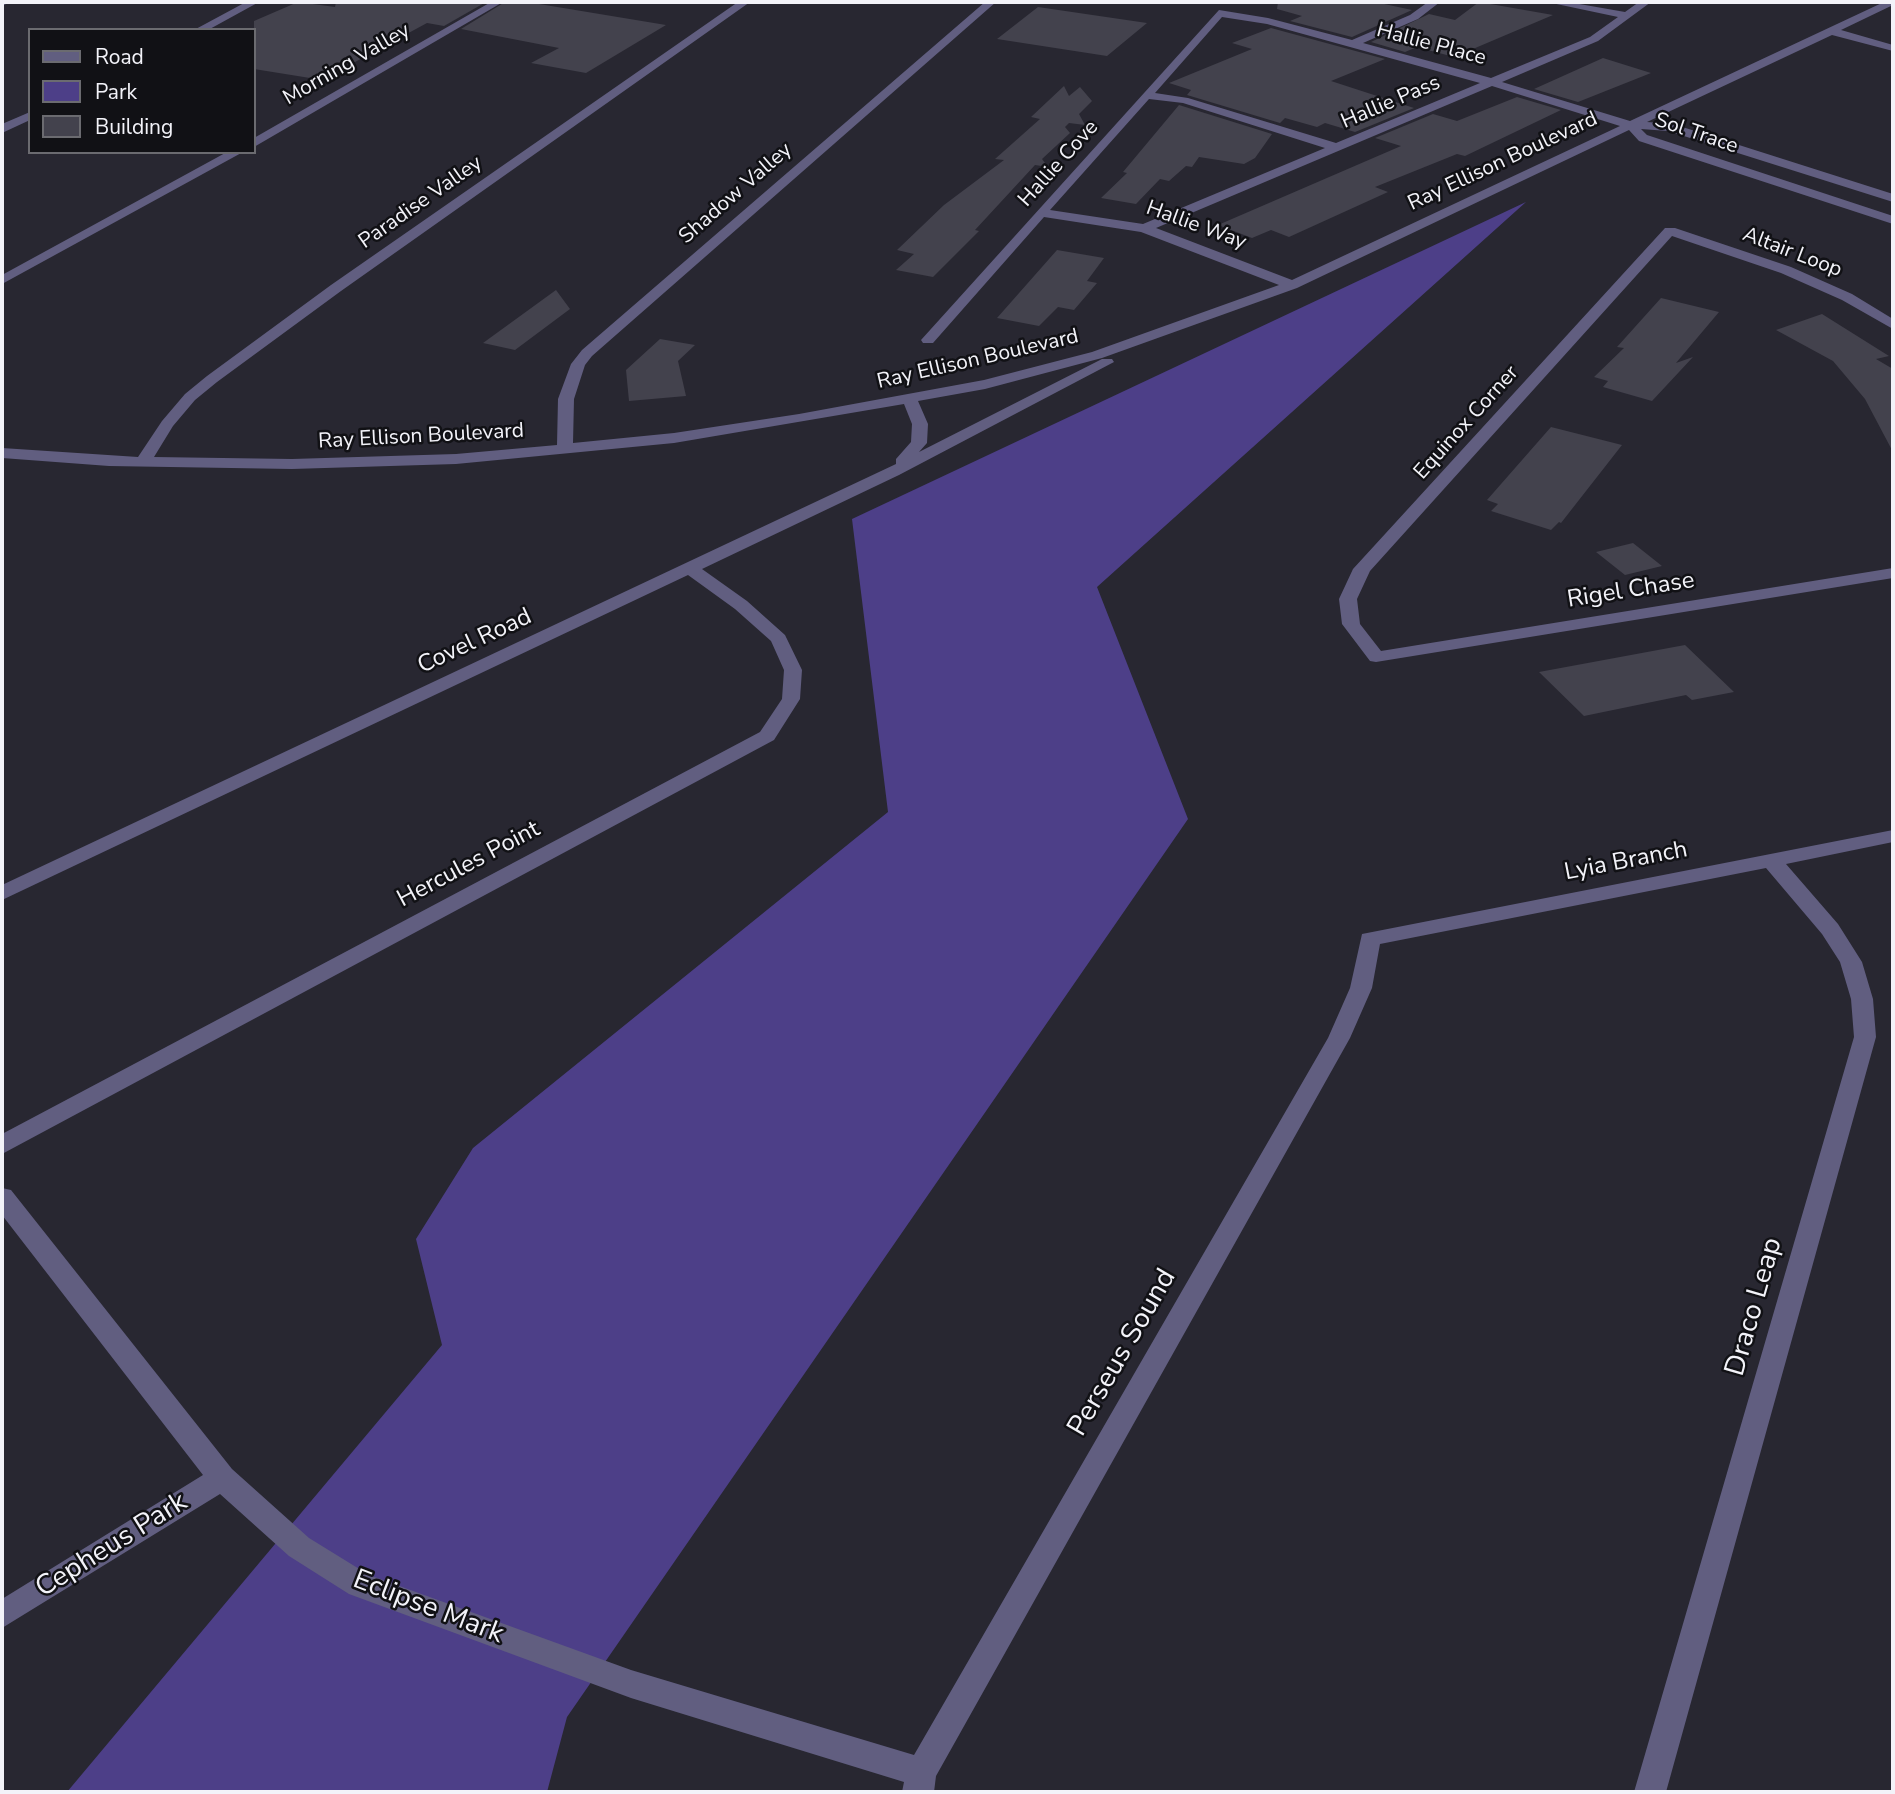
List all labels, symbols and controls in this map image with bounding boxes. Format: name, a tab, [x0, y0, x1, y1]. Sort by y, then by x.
street label: Hallie Place	[1373, 18, 1489, 72]
street label: Morning Valley	[279, 19, 415, 111]
legend	[28, 28, 256, 154]
text: Road	[95, 43, 144, 71]
street label: Hallie Pass	[1338, 71, 1444, 135]
text: Park	[95, 78, 137, 106]
street label: Ray Ellison Boulevard	[1404, 107, 1602, 217]
street label: Sol Trace	[1651, 108, 1741, 160]
text: Building	[95, 113, 173, 141]
street label: Hallie Cove	[1014, 116, 1104, 212]
street label: Shadow Valley	[674, 138, 798, 250]
street label: Paradise Valley	[354, 151, 488, 255]
street label: Hallie Way	[1142, 196, 1250, 256]
street label: Altair Loop	[1739, 223, 1845, 283]
street label: Ray Ellison Boulevard	[875, 325, 1081, 395]
street label: Equinox Corner	[1409, 361, 1525, 485]
street label: Ray Ellison Boulevard	[317, 419, 525, 455]
street label: Rigel Chase	[1565, 567, 1697, 615]
street label: Covel Road	[413, 603, 537, 681]
street label: Hercules Point	[393, 815, 545, 915]
street label: Lyia Branch	[1562, 836, 1690, 888]
street label: Draco Leap	[1719, 1234, 1791, 1380]
street label: Perseus Sound	[1062, 1263, 1184, 1443]
street label: Cepheus Park	[30, 1486, 194, 1606]
street label: Eclipse Mark	[348, 1564, 508, 1652]

